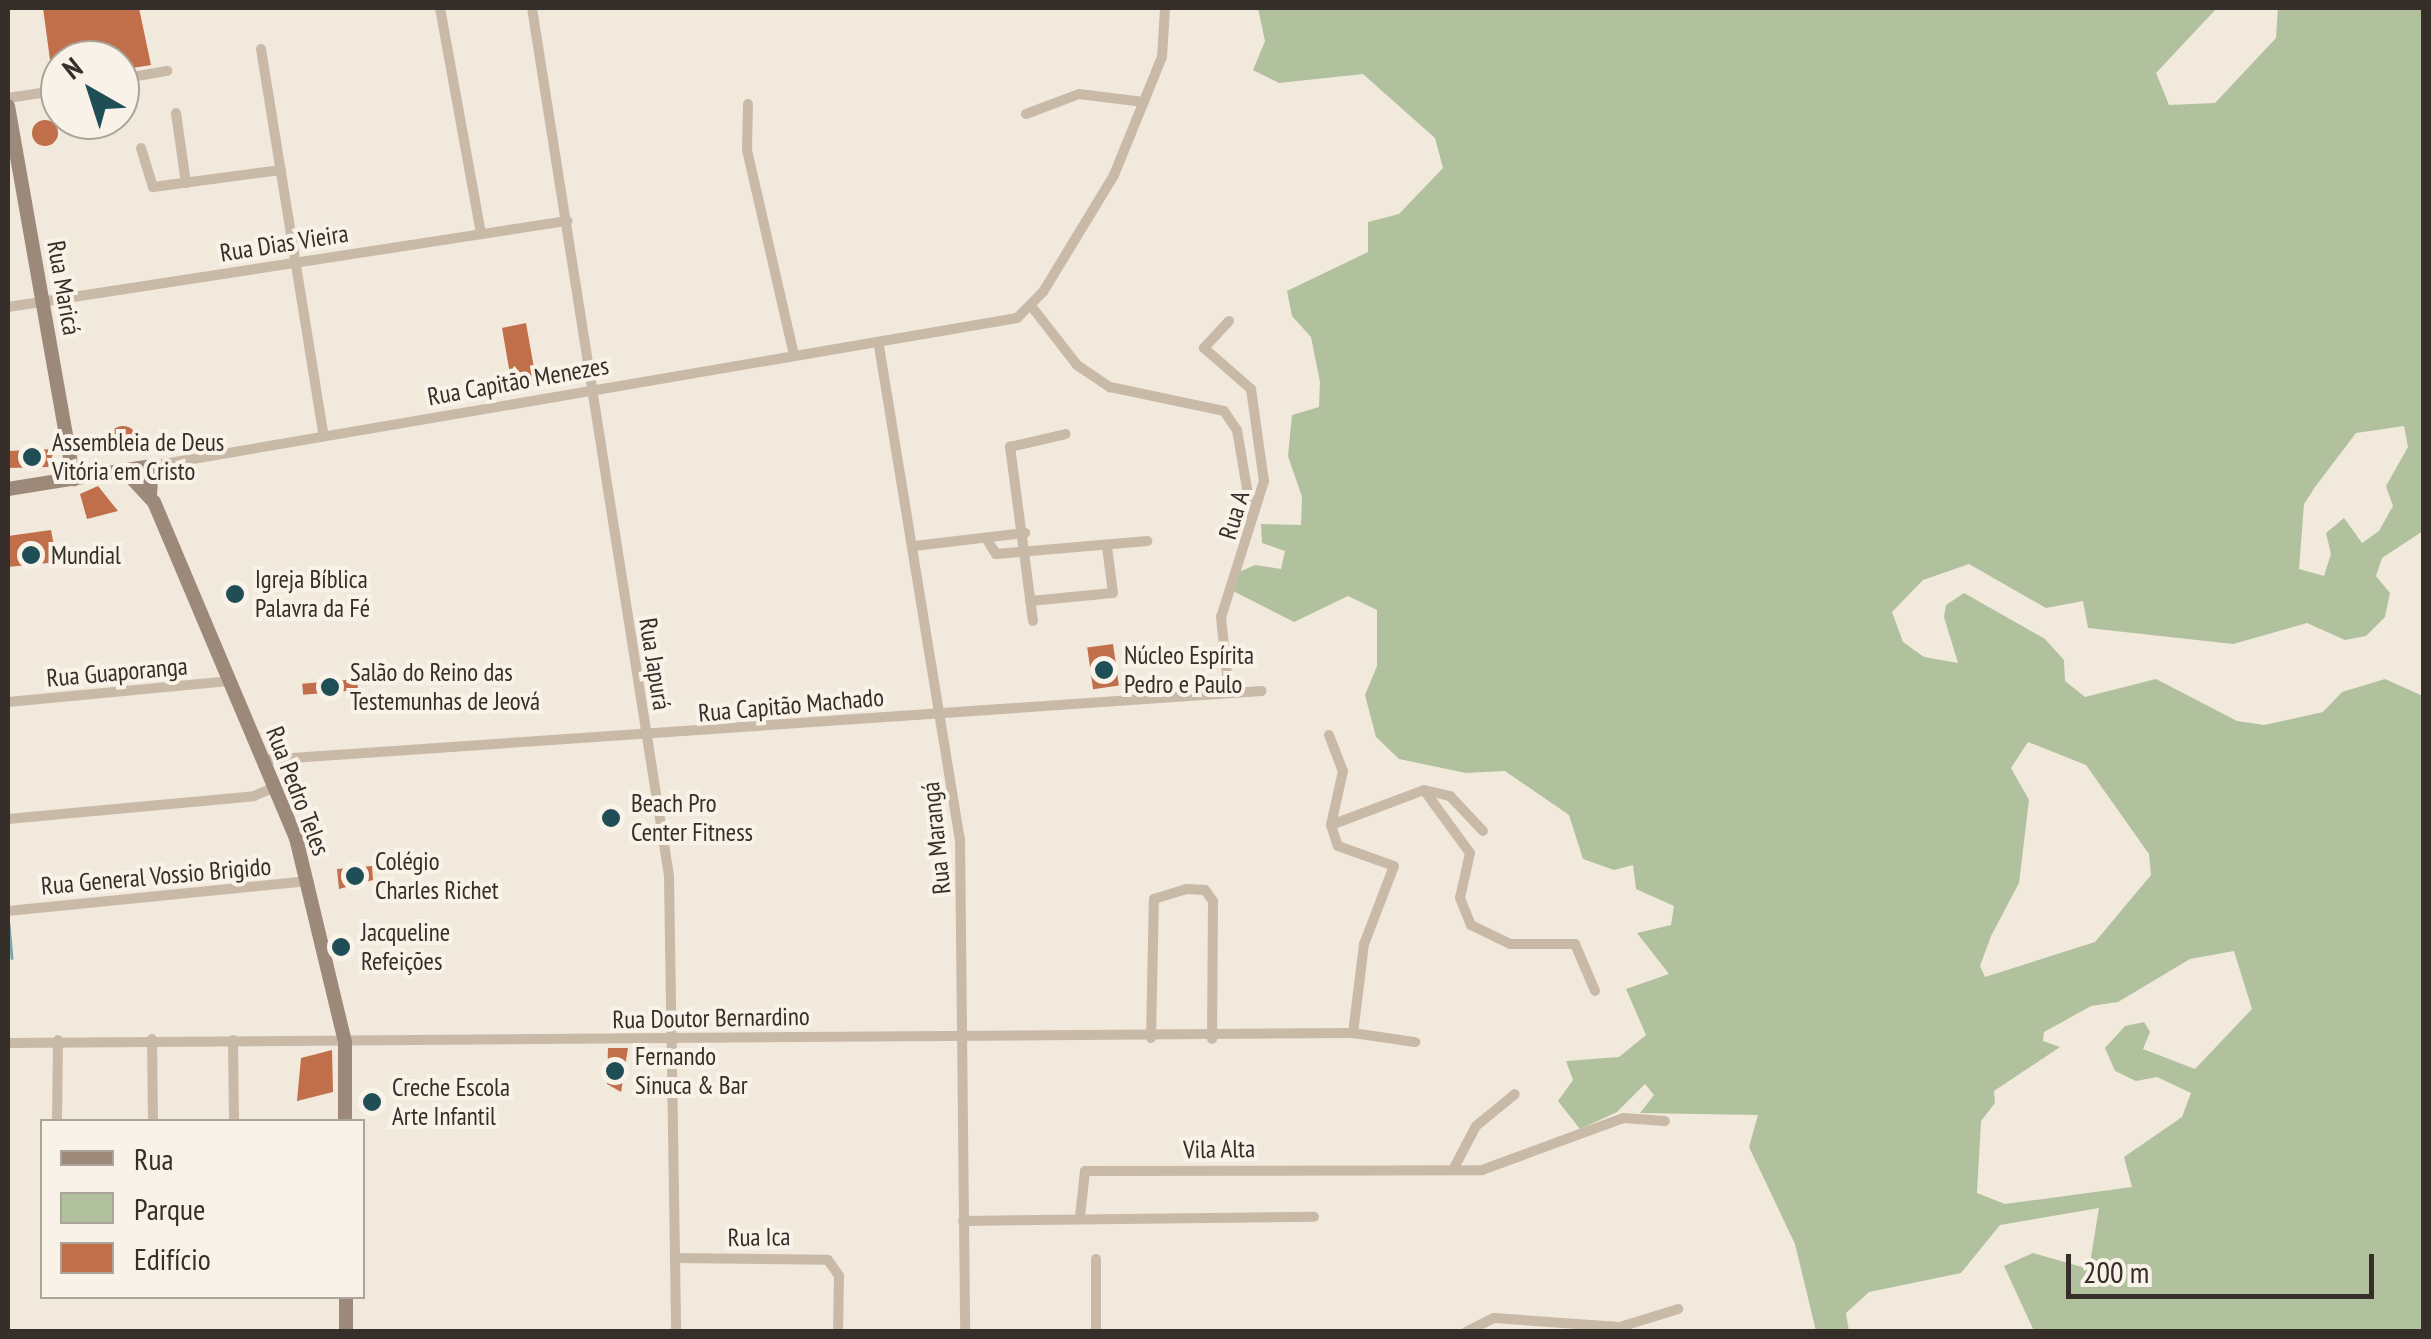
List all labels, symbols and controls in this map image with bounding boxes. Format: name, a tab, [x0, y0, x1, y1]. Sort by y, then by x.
north arrow	[40, 40, 140, 140]
text: N	[55, 49, 90, 87]
street label: Rua Dias Vieira	[217, 218, 351, 268]
street label: Rua Maricá	[41, 238, 87, 338]
street label: Rua Capitão Menezes	[425, 350, 611, 412]
place label: Assembleia de Deus Vitória em Cristo	[52, 428, 224, 487]
marker: Assembleia de Deus Vitória em Cristo	[21, 446, 43, 468]
street label: Rua A	[1212, 487, 1256, 543]
place label: Mundial	[51, 540, 121, 570]
marker: Mundial	[20, 544, 42, 566]
place label: Igreja Bíblica Palavra da Fé	[255, 565, 370, 624]
marker: Igreja Bíblica Palavra da Fé	[224, 583, 246, 605]
street label: Rua Japurá	[633, 616, 677, 712]
place label: Núcleo Espírita Pedro e Paulo	[1124, 641, 1254, 700]
street label: Rua Guaporanga	[45, 651, 189, 693]
place label: Salão do Reino das Testemunhas de Jeová	[350, 658, 540, 717]
marker: Núcleo Espírita Pedro e Paulo	[1093, 659, 1115, 681]
marker: Salão do Reino das Testemunhas de Jeová	[319, 676, 341, 698]
street label: Rua Capitão Machado	[697, 682, 885, 728]
street label: Rua Pedro Teles	[260, 722, 336, 860]
street label: Rua Marangá	[915, 780, 957, 896]
place label: Beach Pro Center Fitness	[631, 789, 753, 848]
marker: Beach Pro Center Fitness	[600, 807, 622, 829]
place label: Colégio Charles Richet	[375, 847, 499, 906]
street label: Rua General Vossio Brigido	[39, 851, 273, 901]
marker: Colégio Charles Richet	[344, 865, 366, 887]
place label: Jacqueline Refeições	[361, 918, 450, 977]
marker: Jacqueline Refeições	[330, 936, 352, 958]
street label: Rua Doutor Bernardino	[612, 1001, 810, 1035]
place label: Fernando Sinuca & Bar	[635, 1042, 747, 1101]
marker: Fernando Sinuca & Bar	[604, 1060, 626, 1082]
place label: Creche Escola Arte Infantil	[392, 1073, 510, 1132]
marker: Creche Escola Arte Infantil	[361, 1091, 383, 1113]
legend	[40, 1119, 365, 1299]
street label: Vila Alta	[1182, 1133, 1256, 1165]
text: Rua	[134, 1139, 173, 1178]
text: Parque	[134, 1189, 205, 1228]
street label: Rua Ica	[727, 1221, 791, 1253]
scale bar	[2071, 1234, 2378, 1296]
text: Edifício	[134, 1239, 211, 1278]
text: 200 m	[2083, 1252, 2149, 1291]

